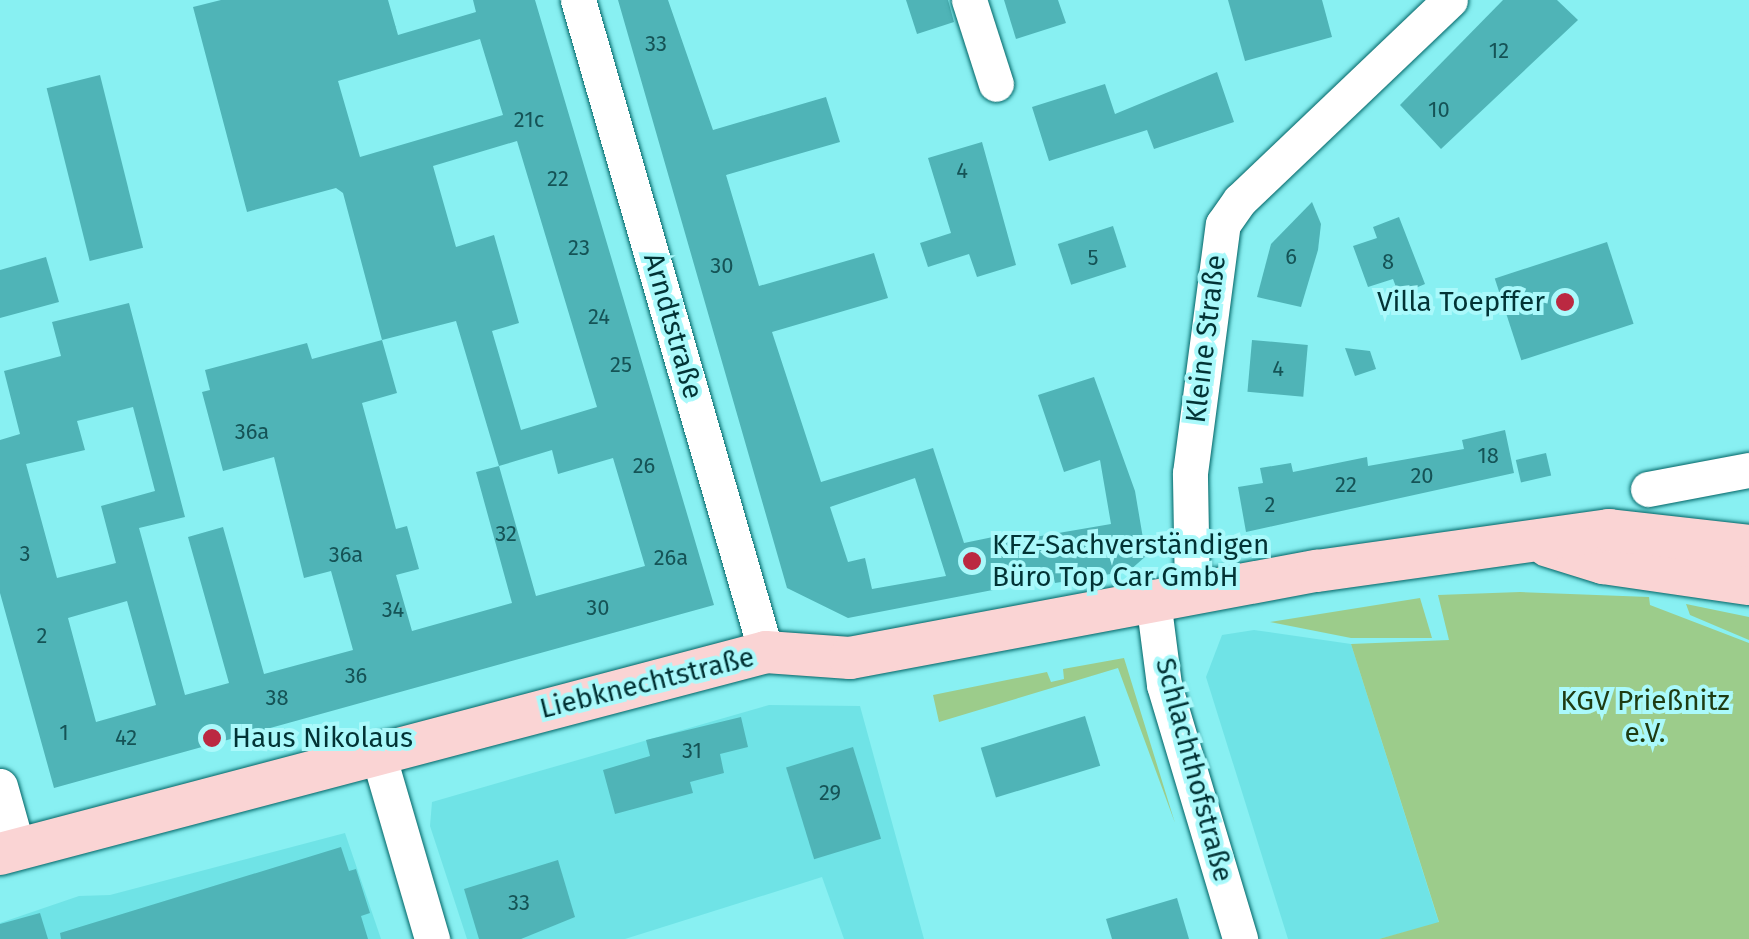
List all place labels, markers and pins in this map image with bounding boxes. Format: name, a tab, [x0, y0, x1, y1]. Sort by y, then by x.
place label: Villa Toepffer	[1377, 285, 1545, 319]
marker: Villa Toepffer	[1554, 291, 1576, 313]
place label: KFZ-Sachverständigen Büro Top Car GmbH	[992, 528, 1269, 594]
marker: KFZ-Sachverständigen Büro Top Car GmbH	[961, 550, 983, 572]
place label: Haus Nikolaus	[232, 721, 413, 755]
marker: Haus Nikolaus	[201, 727, 223, 749]

